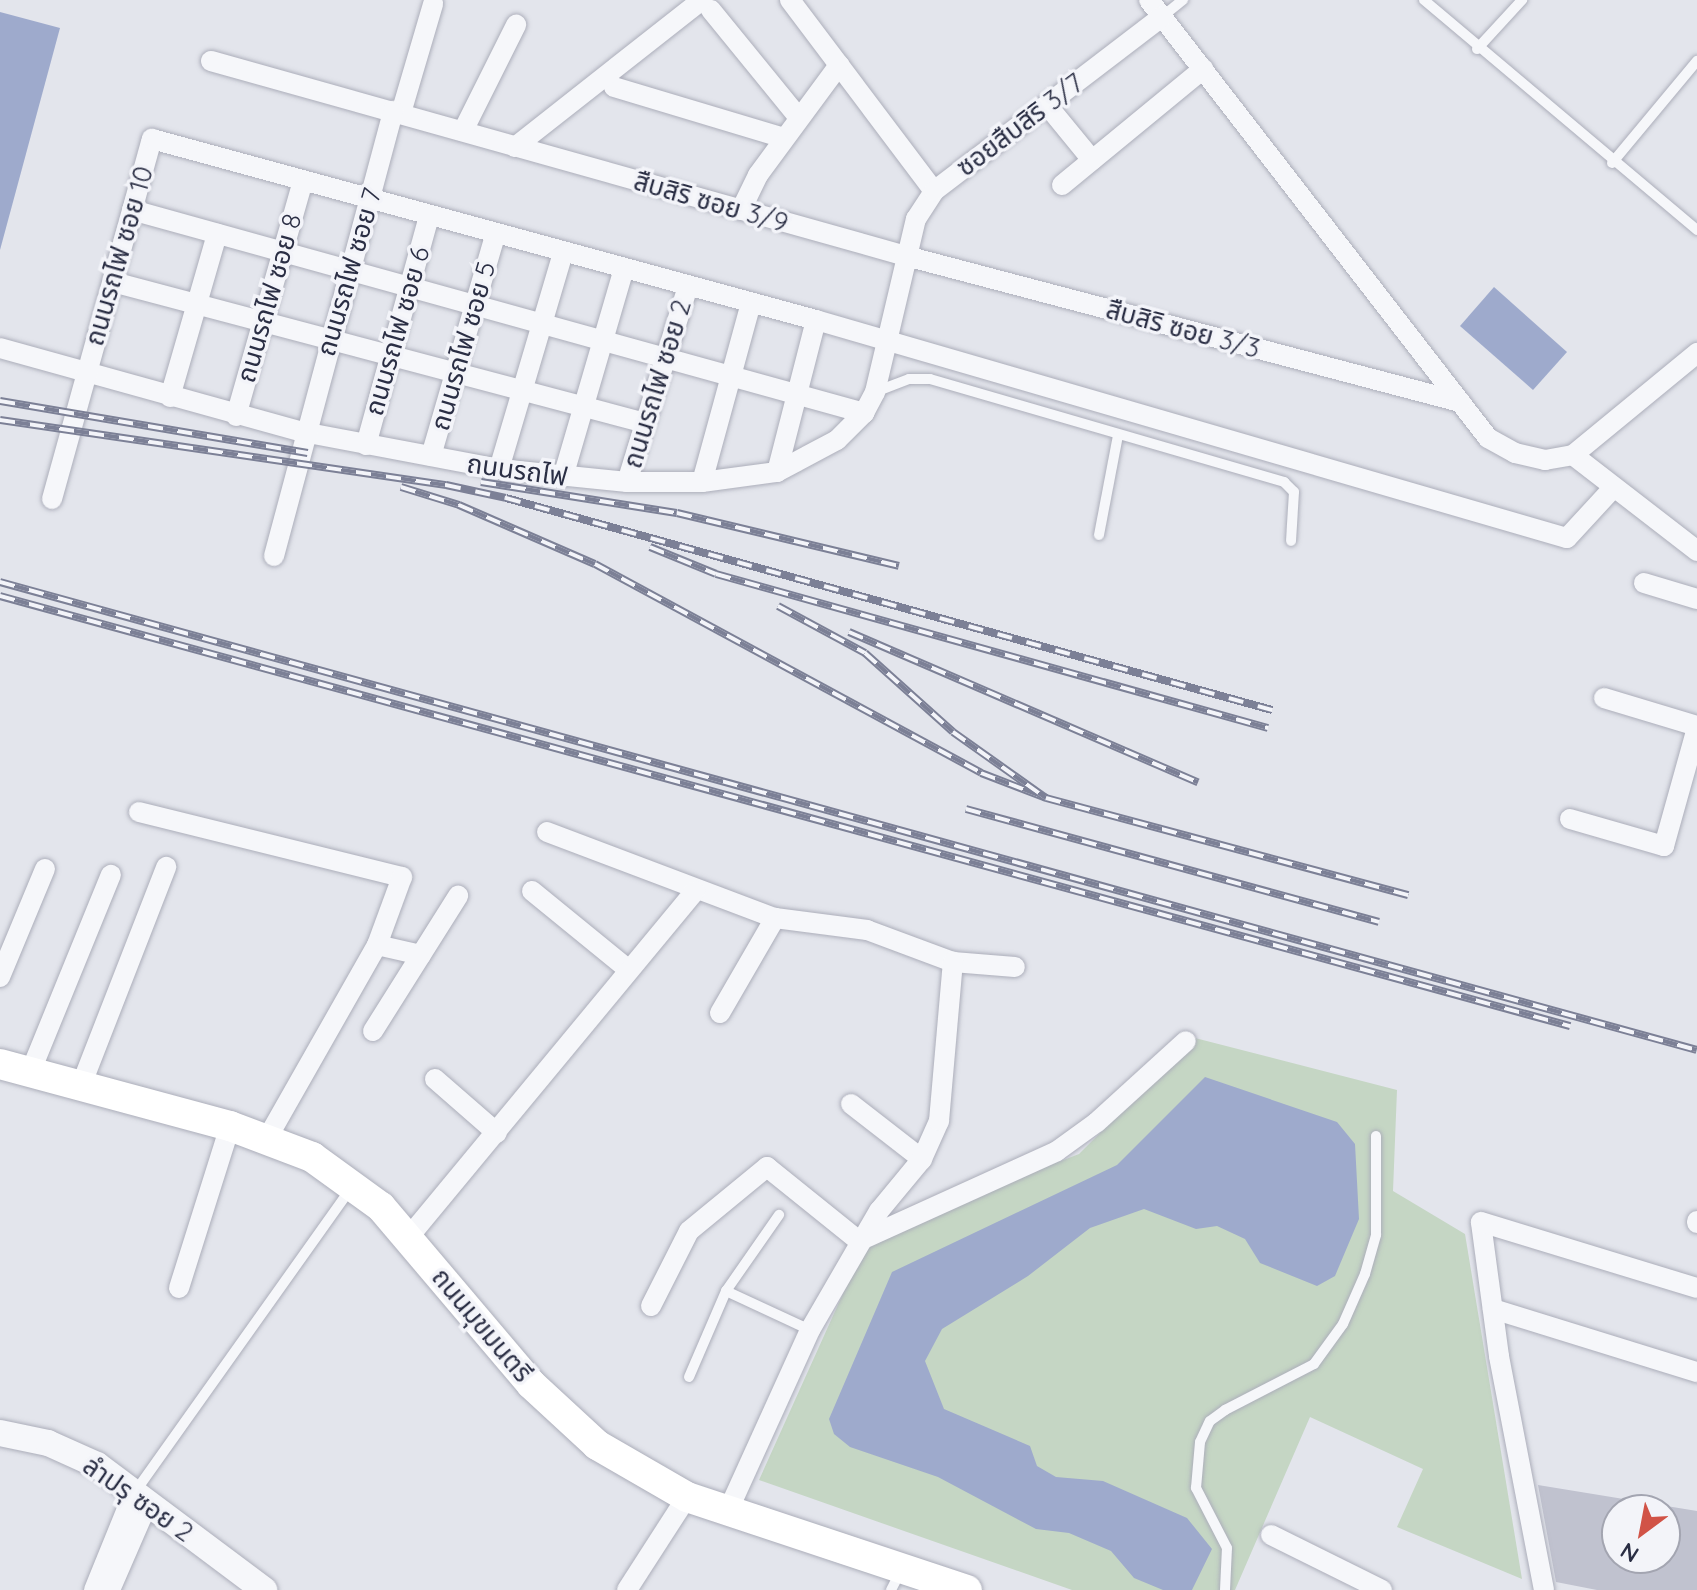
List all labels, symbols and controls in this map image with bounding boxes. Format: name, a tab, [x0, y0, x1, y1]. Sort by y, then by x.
street label: ซอยสืบสิริ 3/7	[950, 67, 1090, 183]
street label: ถนนรถไฟ ซอย 10	[78, 163, 160, 349]
street label: สืบสิริ ซอย 3/9	[630, 165, 792, 239]
street label: ถนนรถไฟ ซอย 7	[310, 184, 388, 360]
street label: ถนนรถไฟ ซอย 8	[230, 210, 308, 386]
street label: ถนนรถไฟ ซอย 6	[358, 243, 436, 419]
street label: ถนนรถไฟ ซอย 5	[424, 258, 502, 434]
street label: สืบสิริ ซอย 3/3	[1103, 293, 1263, 365]
street label: ถนนรถไฟ ซอย 2	[617, 296, 697, 472]
street label: ถนนรถไฟ	[465, 448, 569, 492]
street label: ถนนมุขมนตรี	[425, 1262, 539, 1388]
street label: ลำปรุ ซอย 2	[77, 1450, 199, 1548]
north arrow	[1601, 1494, 1681, 1574]
text: N	[1615, 1537, 1644, 1569]

